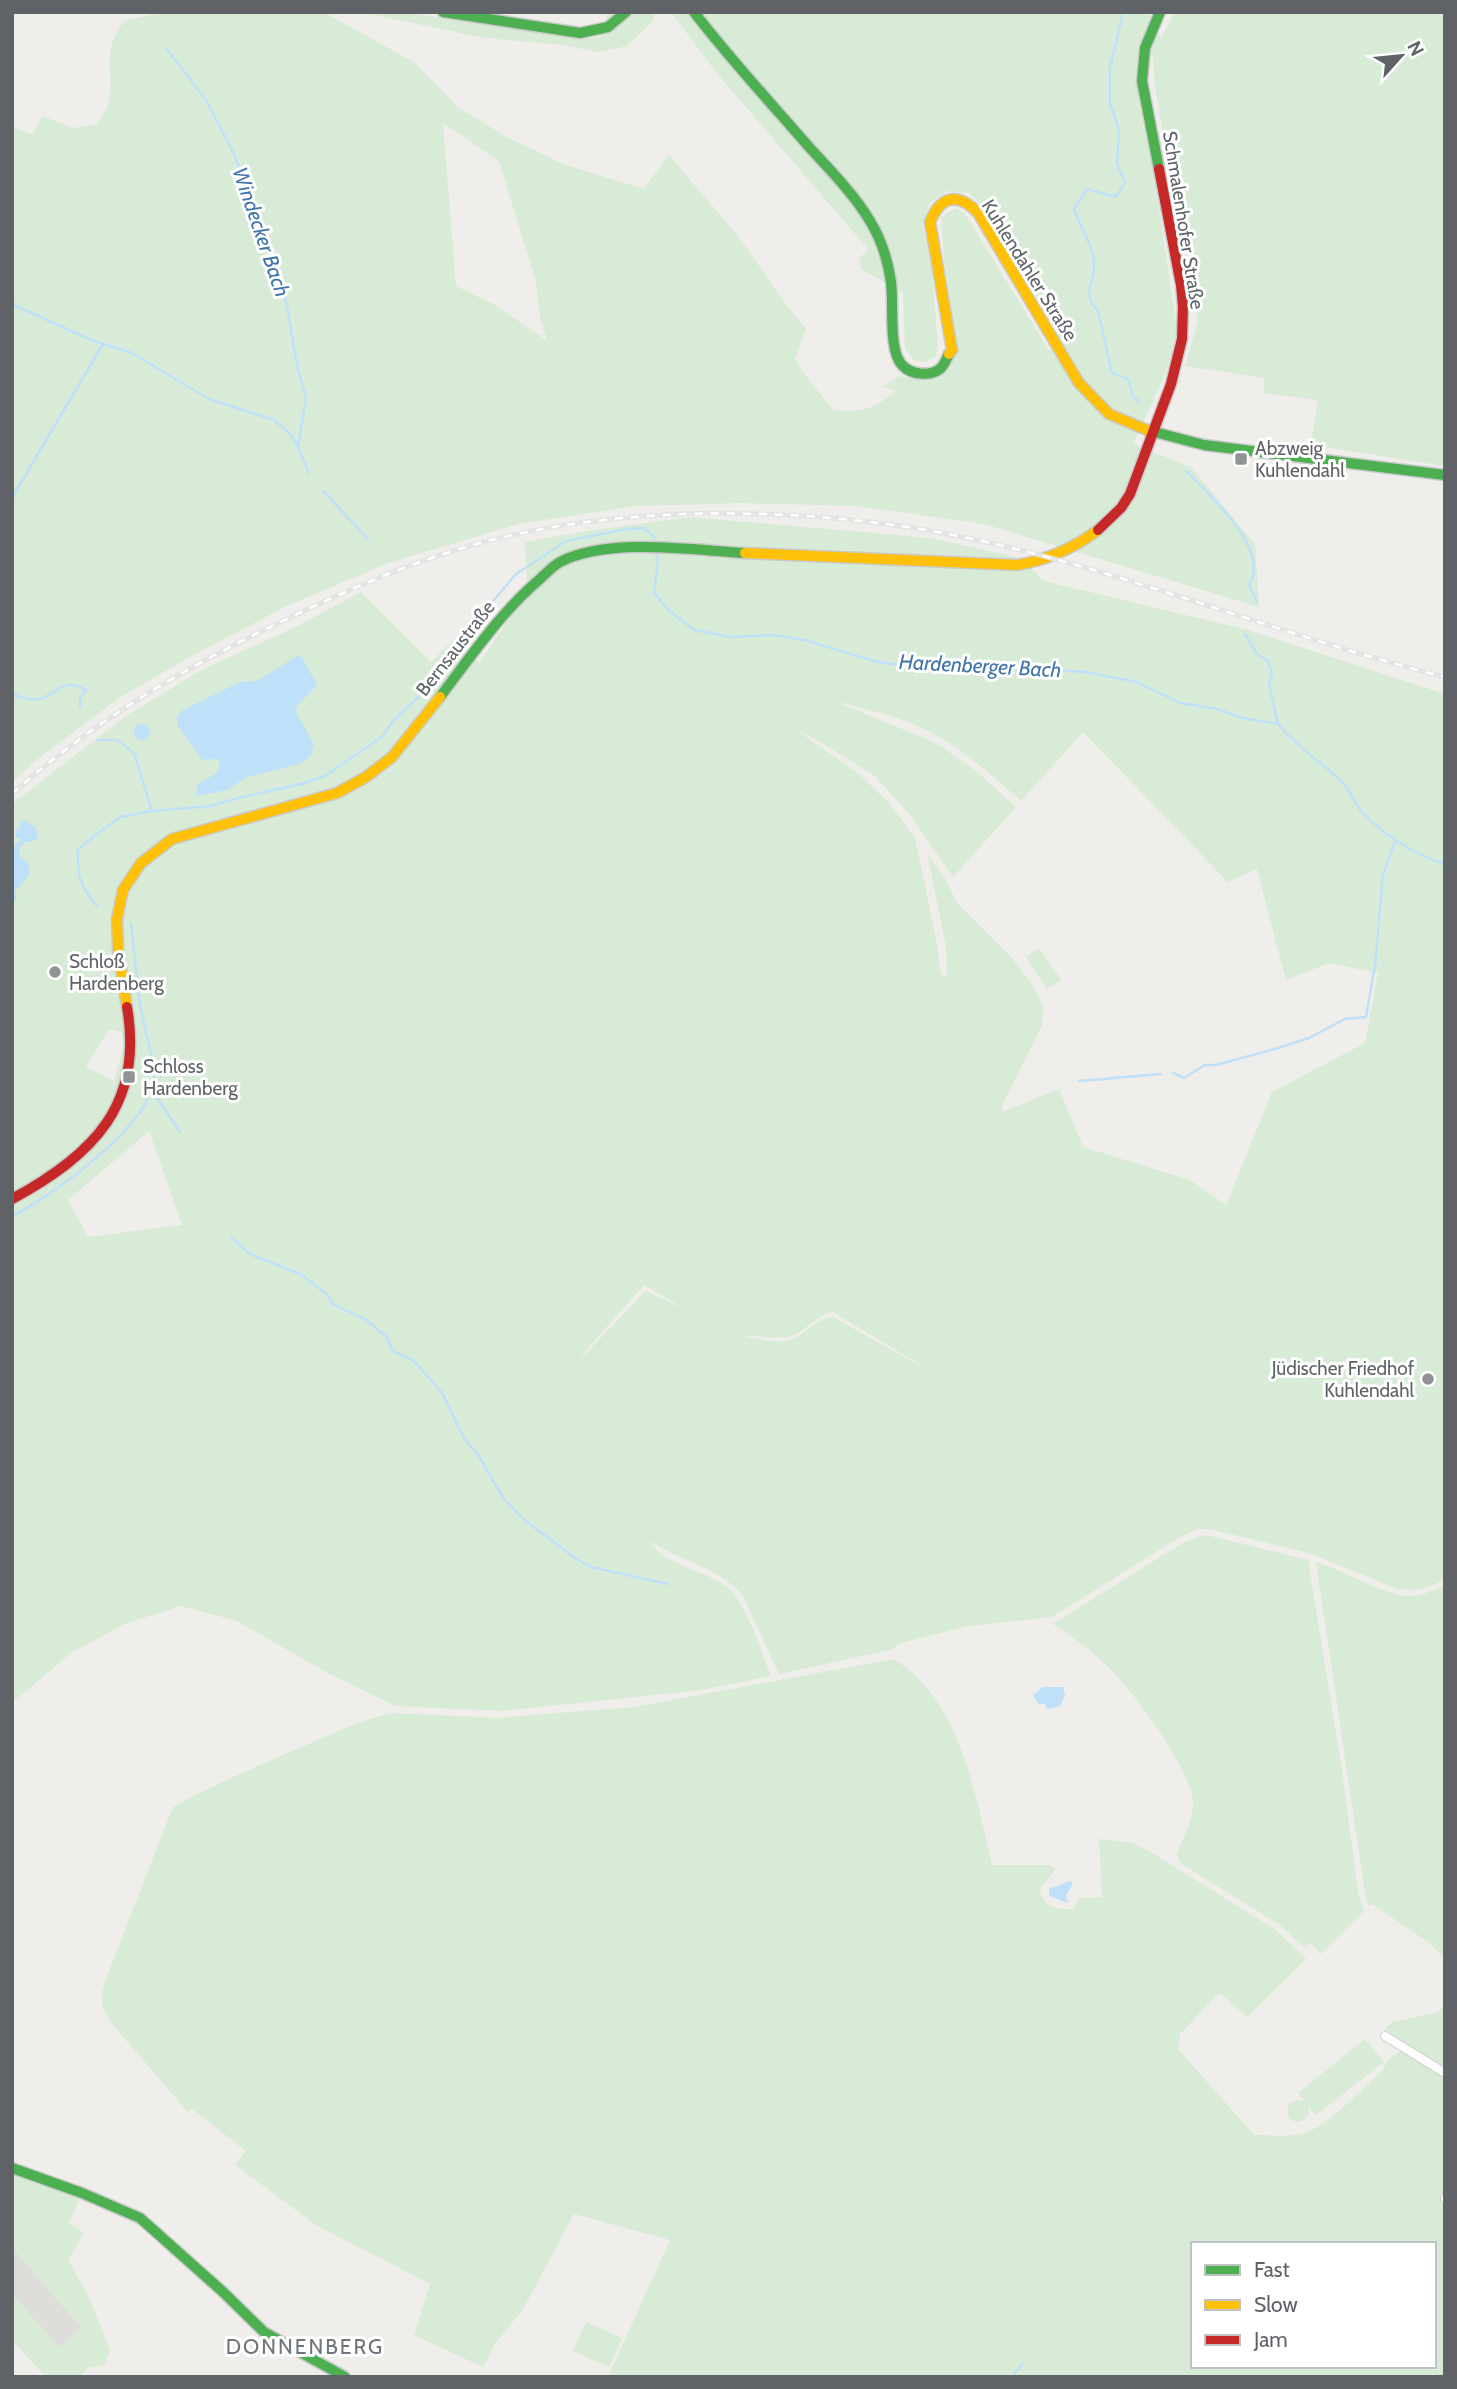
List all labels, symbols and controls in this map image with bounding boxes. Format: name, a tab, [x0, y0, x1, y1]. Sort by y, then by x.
north arrow	[1366, 21, 1436, 91]
text: N	[1402, 37, 1429, 60]
street label: Schmalenhofer Straße	[1158, 129, 1209, 311]
water label: Windecker Bach	[228, 164, 295, 300]
street label: Kuhlendahler Straße	[977, 195, 1083, 345]
place label: Abzweig Kuhlendahl	[1255, 437, 1345, 482]
marker: Abzweig Kuhlendahl	[1233, 451, 1249, 467]
street label: Bernsaustraße	[411, 596, 500, 701]
water label: Hardenberger Bach	[898, 649, 1062, 682]
place label: Schloß Hardenberg	[69, 950, 164, 995]
marker: Schloß Hardenberg	[47, 964, 63, 980]
place label: Schloss Hardenberg	[143, 1055, 238, 1100]
marker: Schloss Hardenberg	[121, 1069, 137, 1085]
place label: Jüdischer Friedhof Kuhlendahl	[1271, 1357, 1415, 1402]
marker: Jüdischer Friedhof Kuhlendahl	[1420, 1371, 1436, 1387]
legend	[1191, 2242, 1436, 2368]
text: Fast	[1254, 2257, 1290, 2282]
text: Slow	[1254, 2292, 1298, 2317]
text: Jam	[1253, 2327, 1288, 2352]
district label: DONNENBERG	[226, 2334, 384, 2359]

